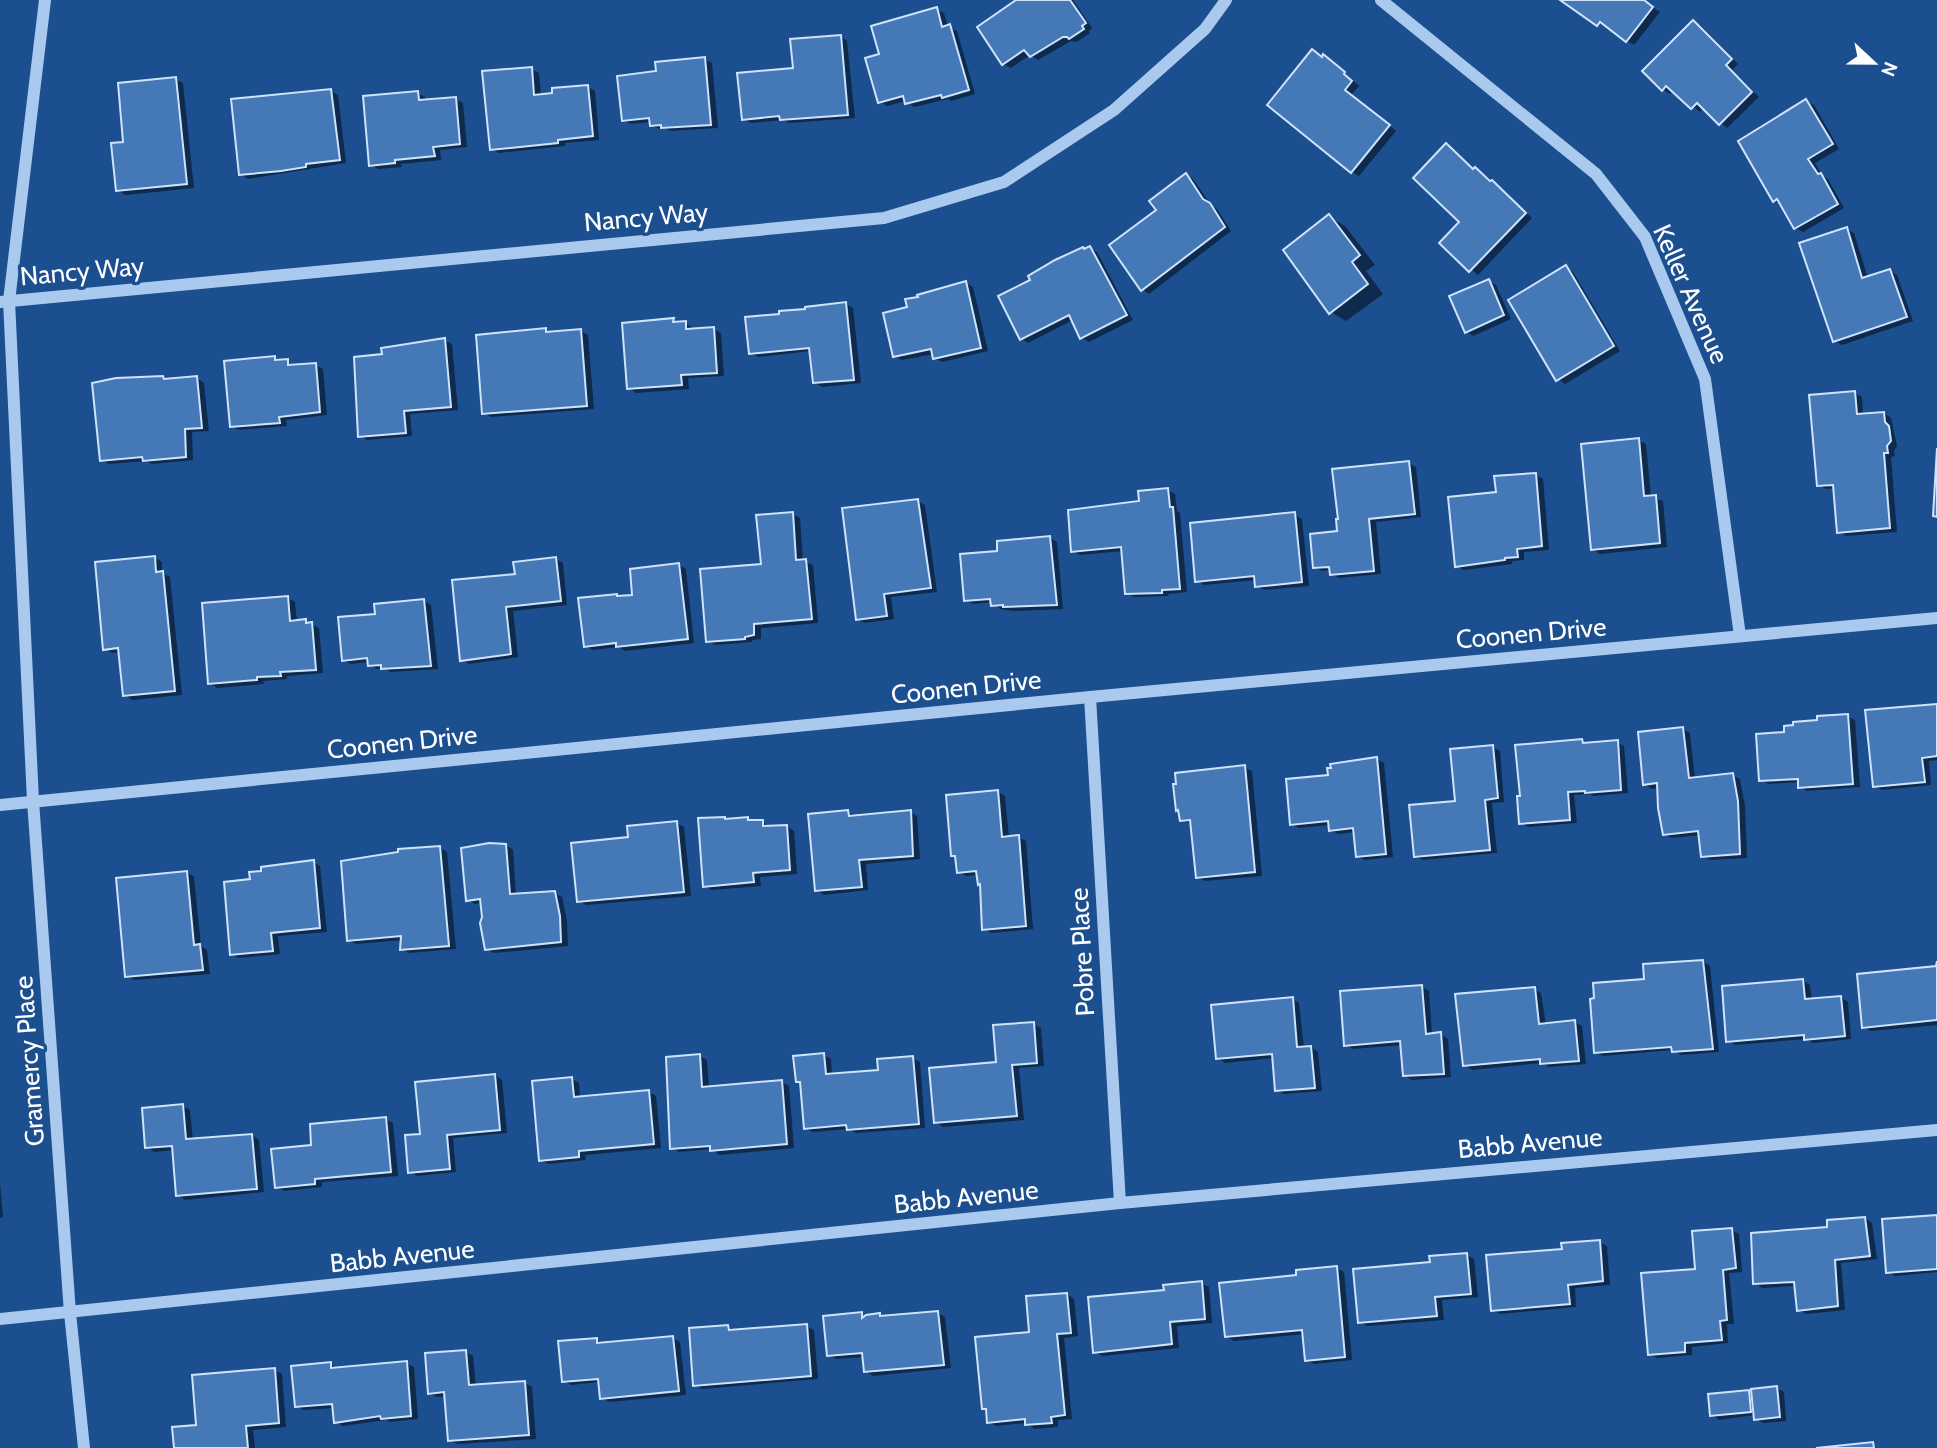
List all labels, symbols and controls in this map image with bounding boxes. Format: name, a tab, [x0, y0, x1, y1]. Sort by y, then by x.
north arrow	[1839, 28, 1909, 98]
text: N	[1876, 59, 1902, 80]
street label: Nancy Way	[583, 196, 709, 238]
street label: Keller Avenue	[1646, 219, 1736, 369]
street label: Nancy Way	[19, 250, 145, 292]
street label: Coonen Drive	[1454, 610, 1608, 656]
street label: Coonen Drive	[889, 663, 1043, 711]
street label: Coonen Drive	[325, 718, 479, 766]
street label: Pobre Place	[1063, 887, 1101, 1017]
street label: Gramercy Place	[7, 975, 51, 1147]
street label: Babb Avenue	[1456, 1121, 1604, 1165]
street label: Babb Avenue	[892, 1174, 1040, 1220]
street label: Babb Avenue	[328, 1233, 476, 1279]

